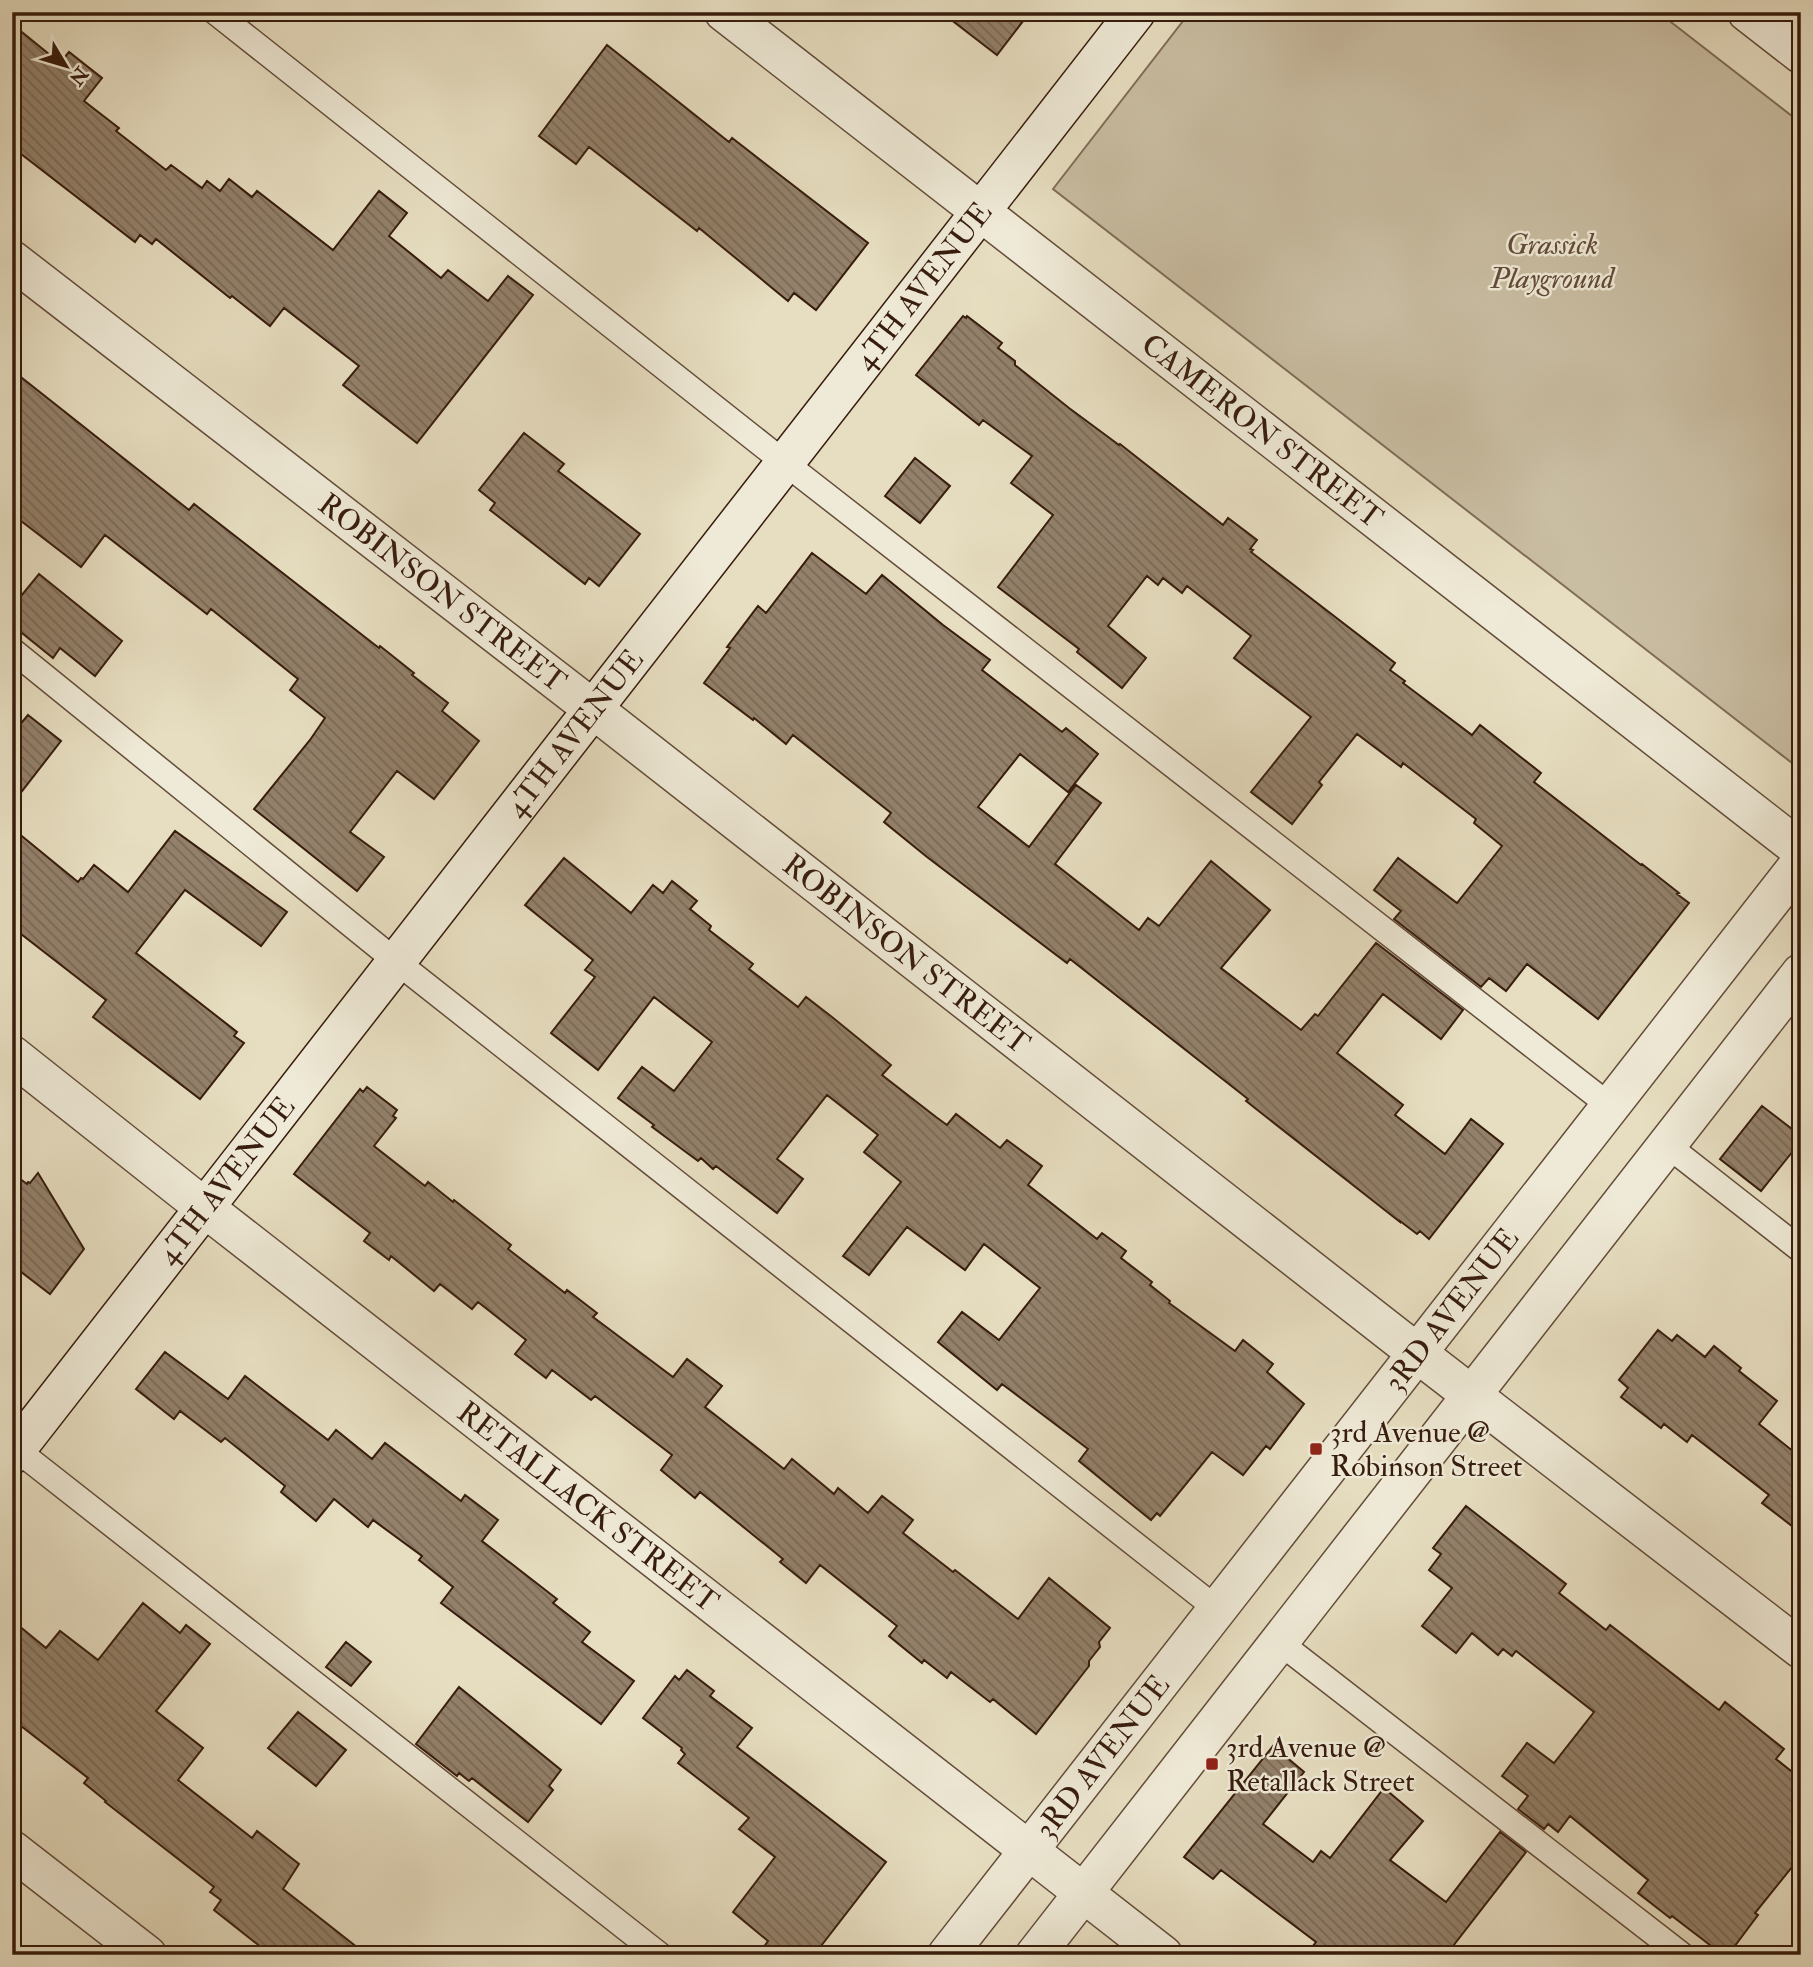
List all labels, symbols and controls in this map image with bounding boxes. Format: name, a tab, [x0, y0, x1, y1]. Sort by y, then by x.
north arrow	[32, 32, 102, 102]
text: N	[63, 61, 94, 91]
street label: 4TH AVENUE	[846, 194, 1000, 377]
park label: Grassick Playground	[1489, 226, 1617, 297]
street label: CAMERON STREET	[1134, 325, 1390, 536]
street label: ROBINSON STREET	[311, 485, 574, 700]
street label: 4TH AVENUE	[497, 642, 651, 825]
street label: ROBINSON STREET	[775, 846, 1037, 1062]
street label: 4TH AVENUE	[149, 1089, 303, 1272]
street label: 3RD AVENUE	[1376, 1220, 1527, 1399]
street label: RETALLACK STREET	[450, 1393, 726, 1620]
place label: 3rd Avenue @ Robinson Street	[1330, 1414, 1523, 1485]
marker: 3rd Avenue @ Robinson Street	[1308, 1441, 1324, 1457]
street label: 3RD AVENUE	[1027, 1667, 1178, 1846]
place label: 3rd Avenue @ Retallack Street	[1226, 1729, 1415, 1800]
marker: 3rd Avenue @ Retallack Street	[1204, 1756, 1220, 1772]

